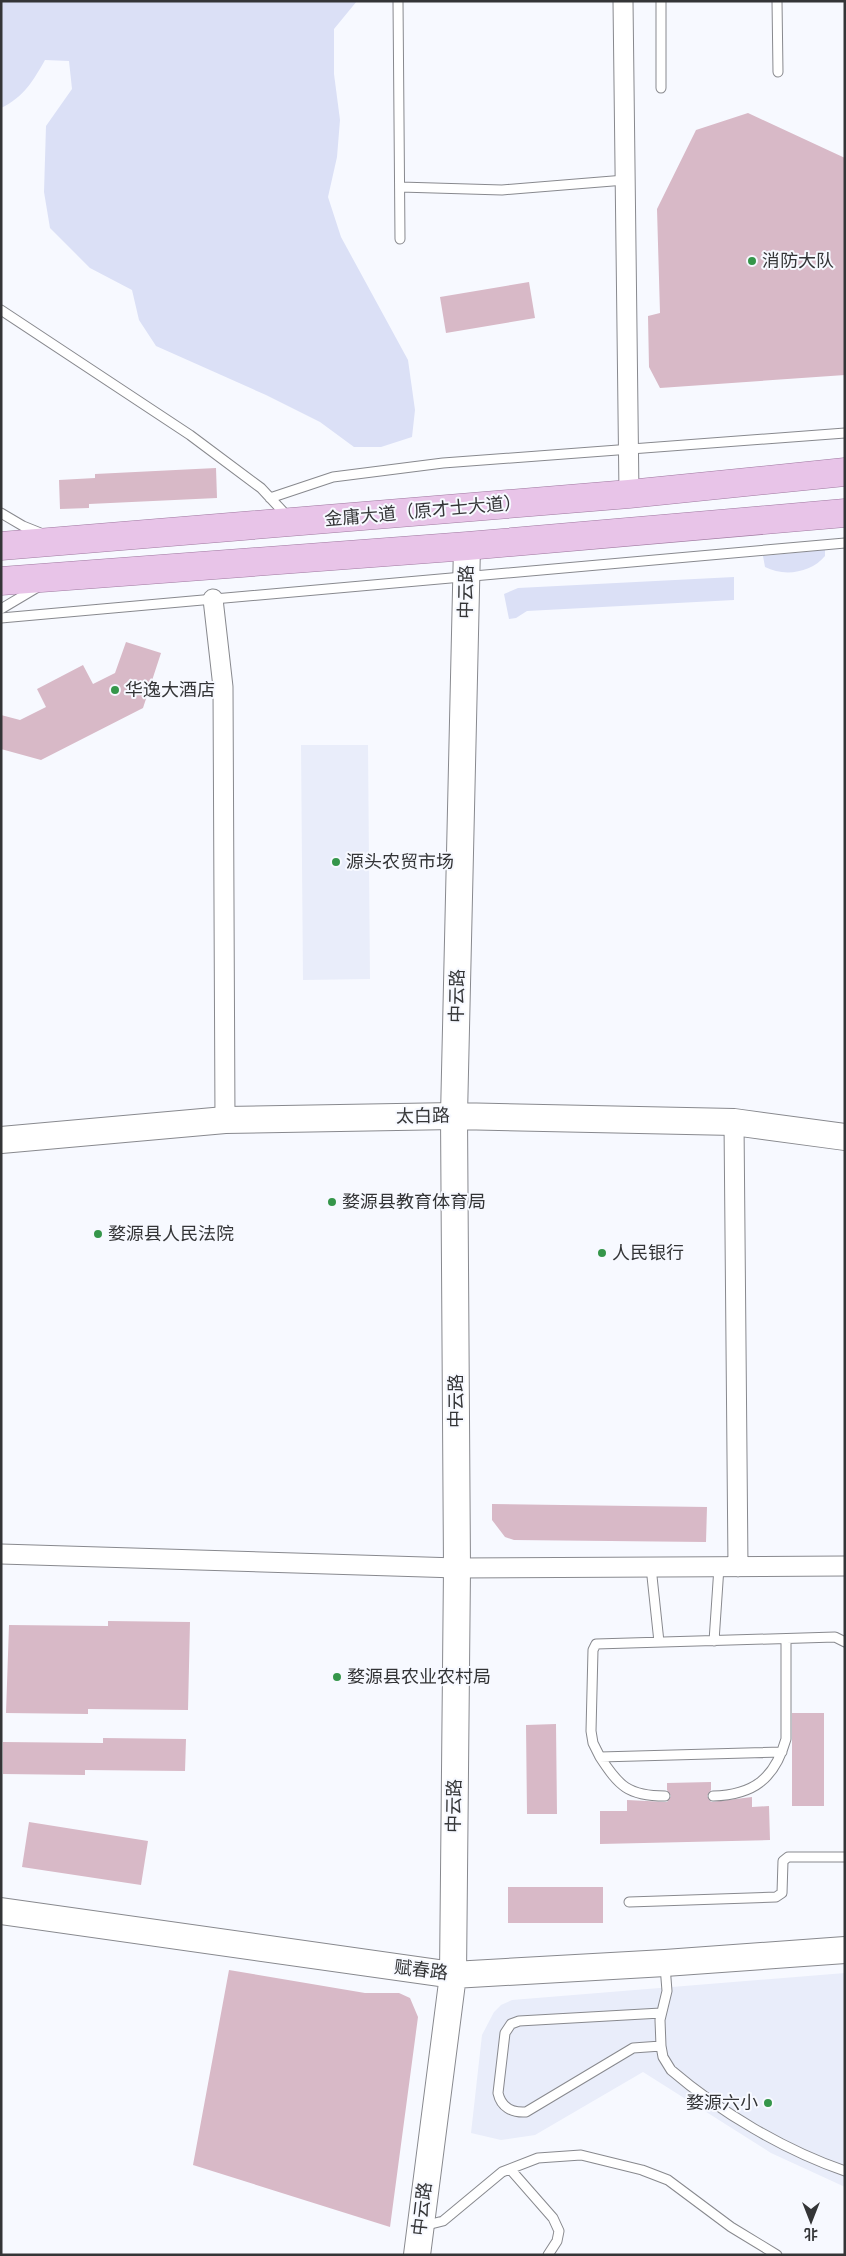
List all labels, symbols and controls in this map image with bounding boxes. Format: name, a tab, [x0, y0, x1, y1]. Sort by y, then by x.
place label: 消防大队	[762, 249, 834, 272]
marker: 消防大队	[746, 255, 758, 267]
street label: 金庸大道（原才士大道）	[323, 490, 523, 531]
street label: 中云路	[454, 565, 477, 619]
place label: 华逸大酒店	[125, 678, 215, 701]
marker: 华逸大酒店	[109, 684, 121, 696]
place label: 源头农贸市场	[346, 850, 454, 873]
marker: 源头农贸市场	[330, 856, 342, 868]
street label: 中云路	[445, 969, 468, 1023]
street label: 太白路	[396, 1104, 450, 1127]
place label: 婺源县教育体育局	[342, 1190, 486, 1213]
marker: 婺源县教育体育局	[326, 1196, 338, 1208]
place label: 婺源县人民法院	[108, 1222, 234, 1245]
marker: 婺源县人民法院	[92, 1228, 104, 1240]
place label: 人民银行	[612, 1241, 684, 1264]
marker: 人民银行	[596, 1247, 608, 1259]
street label: 中云路	[444, 1374, 467, 1428]
place label: 婺源县农业农村局	[347, 1665, 491, 1688]
marker: 婺源县农业农村局	[331, 1671, 343, 1683]
street label: 中云路	[442, 1779, 465, 1833]
street label: 赋春路	[393, 1955, 449, 1984]
place label: 婺源六小	[686, 2091, 758, 2114]
marker: 婺源六小	[762, 2097, 774, 2109]
street label: 中云路	[407, 2181, 436, 2237]
north arrow	[786, 2196, 836, 2246]
text: 北	[804, 2225, 818, 2243]

